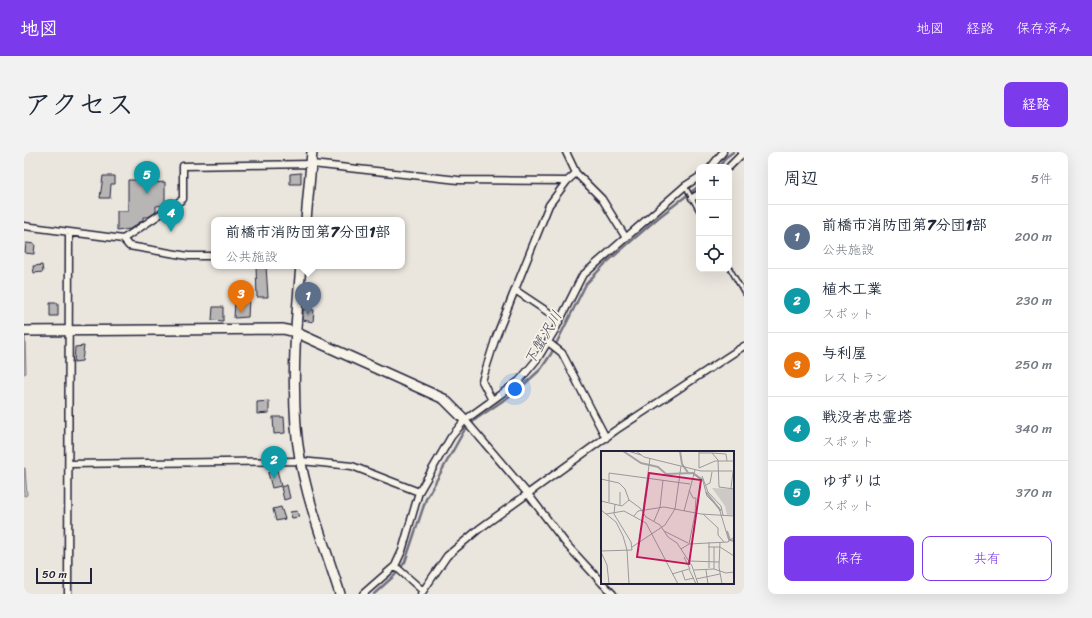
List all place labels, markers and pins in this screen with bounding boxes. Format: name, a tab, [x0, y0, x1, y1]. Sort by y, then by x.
pin: 5	[134, 161, 160, 194]
pin: 4	[158, 199, 184, 232]
pin: 3	[228, 280, 254, 313]
pin: 1	[295, 282, 321, 315]
pin: 2	[261, 446, 287, 479]

